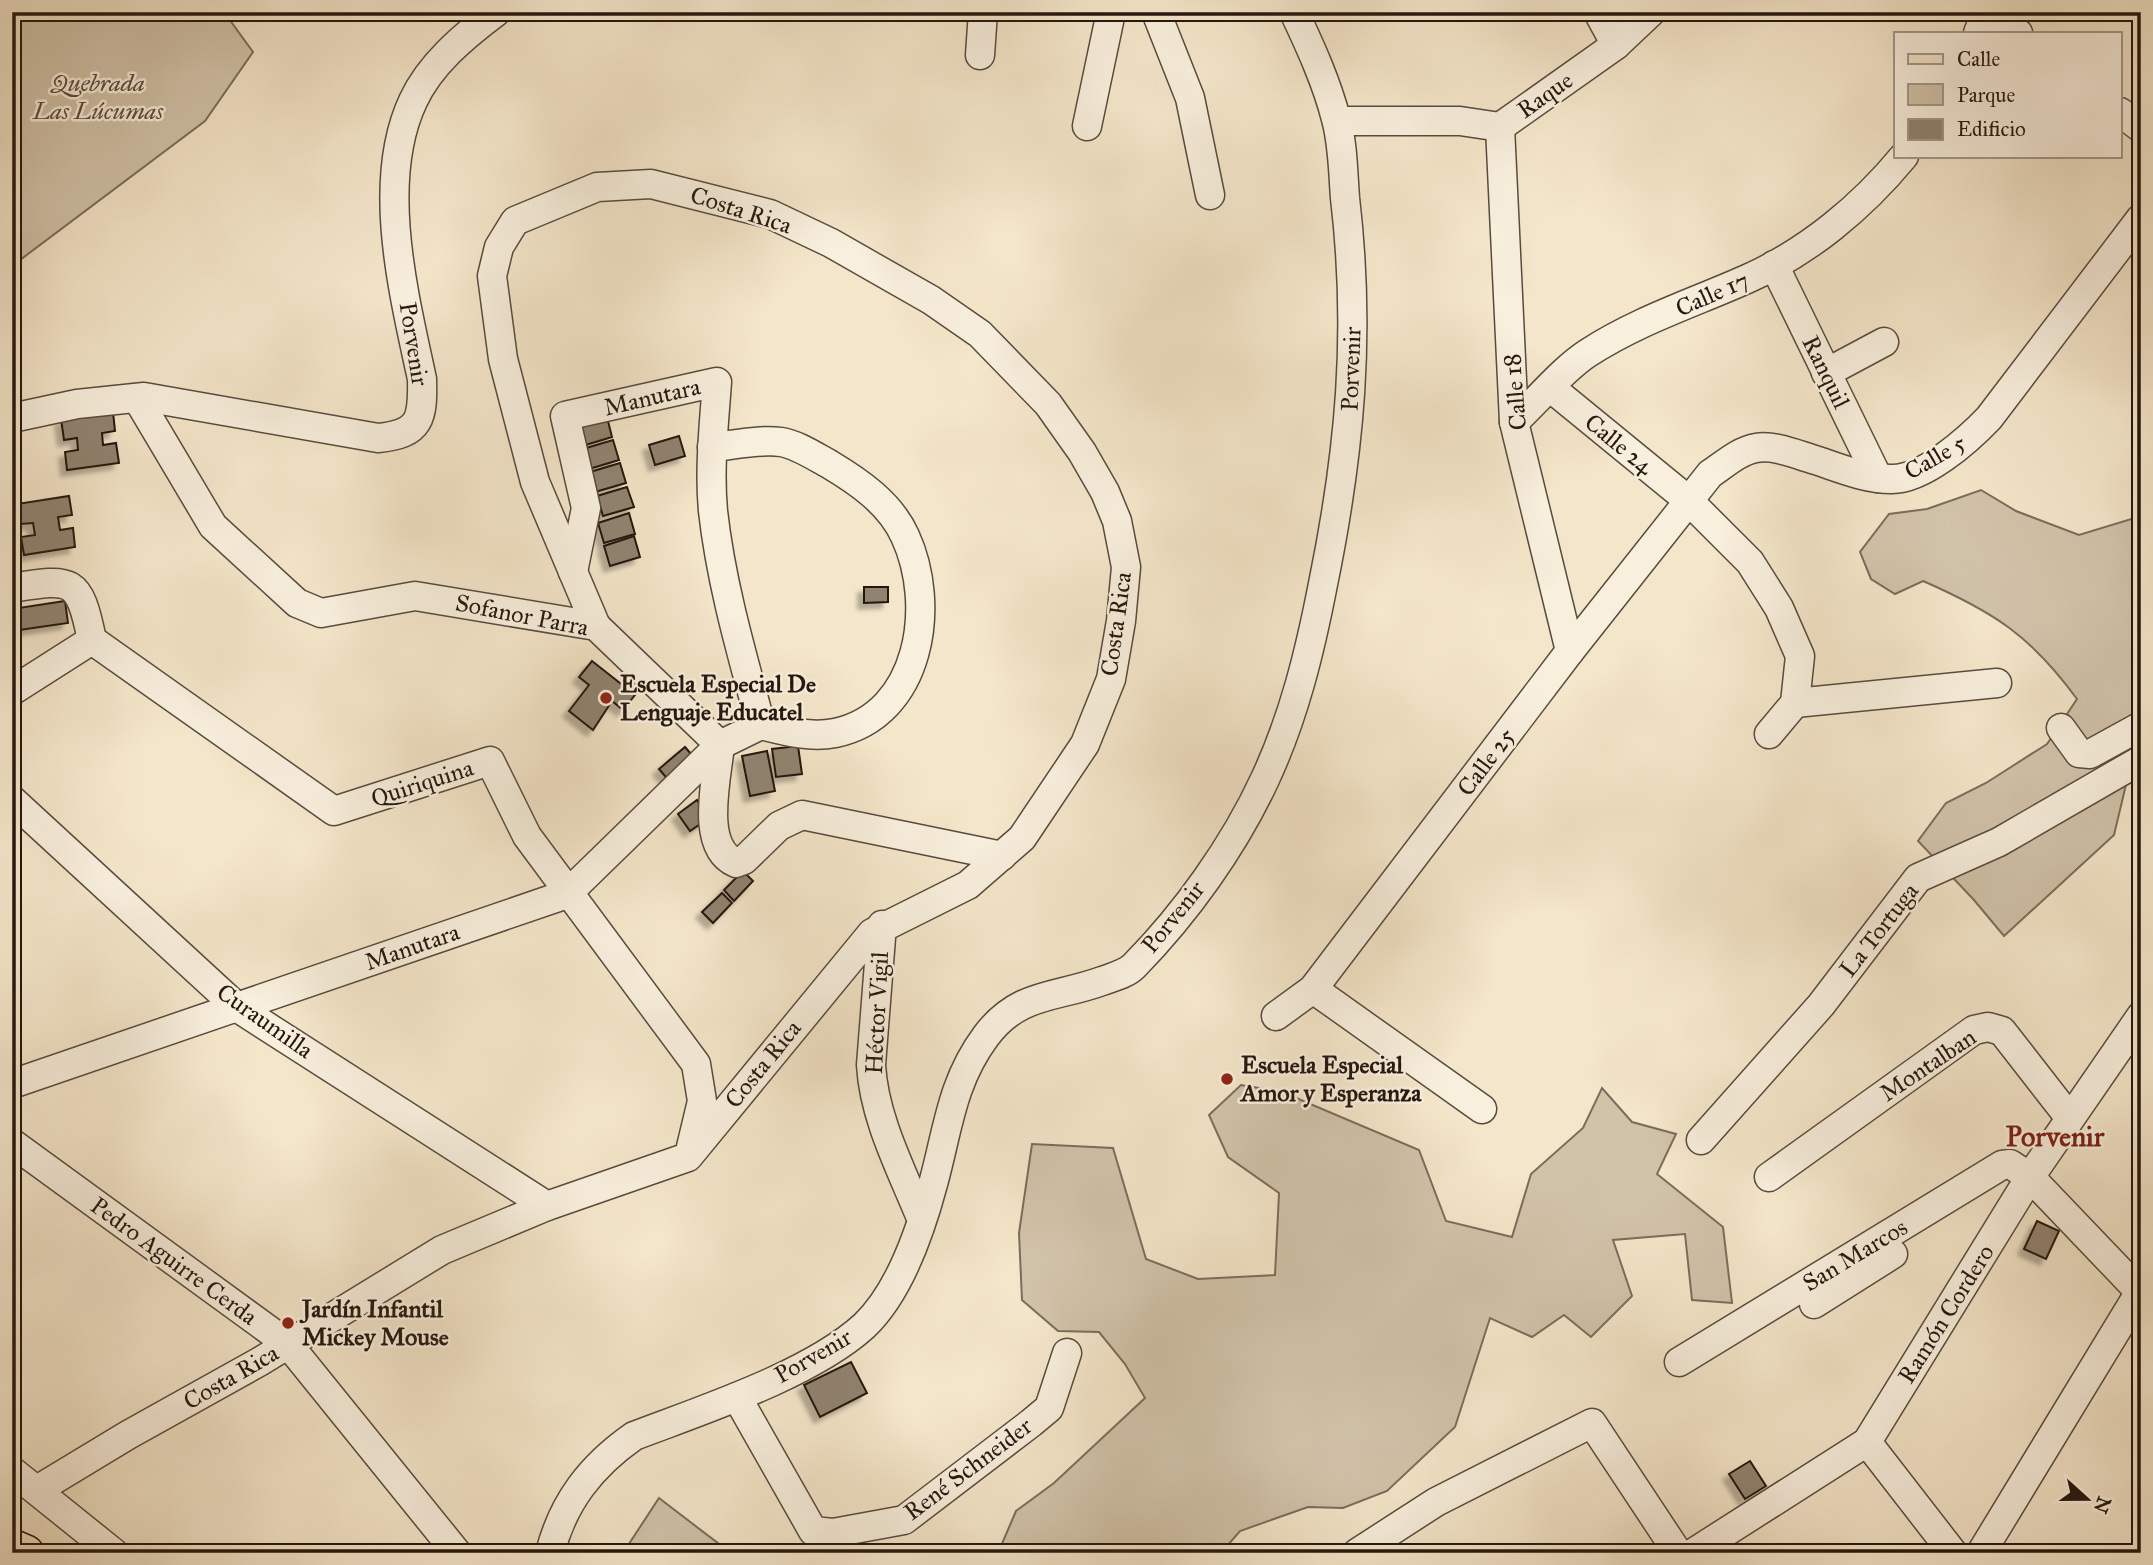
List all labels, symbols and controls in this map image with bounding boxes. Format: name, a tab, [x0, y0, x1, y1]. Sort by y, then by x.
legend	[1894, 32, 2122, 158]
text: Calle	[1957, 46, 2000, 72]
street label: Raque	[1511, 65, 1579, 125]
park label: Quebrada Las Lúcumas	[32, 68, 164, 126]
text: Parque	[1957, 82, 2016, 108]
text: Edificio	[1957, 116, 2026, 142]
street label: Costa Rica	[687, 180, 796, 241]
street label: Calle 17	[1671, 265, 1753, 323]
street label: Porvenir	[393, 300, 435, 388]
street label: Porvenir	[1335, 326, 1367, 412]
street label: Ranquil	[1796, 331, 1857, 414]
street label: Calle 18	[1497, 352, 1533, 432]
street label: Manutara	[601, 371, 704, 423]
street label: Calle 24	[1579, 407, 1660, 481]
street label: Calle 5	[1899, 428, 1971, 486]
street label: Costa Rica	[1094, 569, 1138, 678]
street label: Sofanor Parra	[453, 587, 592, 643]
place label: Escuela Especial De Lenguaje Educatel	[620, 669, 816, 727]
marker: Escuela Especial De Lenguaje Educatel	[598, 690, 614, 706]
street label: Calle 25	[1451, 722, 1521, 802]
street label: Quiriquina	[367, 752, 478, 814]
street label: Porvenir	[1135, 875, 1211, 959]
street label: La Tortuga	[1833, 876, 1926, 983]
street label: Manutara	[361, 917, 464, 977]
street label: Héctor Vigil	[859, 950, 895, 1075]
street label: Curaumilla	[211, 977, 320, 1066]
street label: Costa Rica	[718, 1013, 808, 1114]
street label: Montalban	[1874, 1022, 1982, 1108]
place label: Escuela Especial Amor y Esperanza	[1239, 1050, 1422, 1108]
marker: Escuela Especial Amor y Esperanza	[1219, 1071, 1235, 1087]
district label: Porvenir	[2006, 1119, 2105, 1154]
street label: Pedro Aguirre Cerda	[85, 1190, 264, 1332]
street label: San Marcos	[1797, 1212, 1913, 1298]
street label: Ramón Cordero	[1891, 1239, 2001, 1389]
place label: Jardín Infantil Mickey Mouse	[299, 1294, 449, 1352]
marker: Jardín Infantil Mickey Mouse	[280, 1315, 296, 1331]
street label: Porvenir	[769, 1322, 857, 1390]
street label: Costa Rica	[178, 1337, 285, 1416]
street label: René Schneider	[898, 1411, 1038, 1527]
north arrow	[2052, 1464, 2122, 1534]
text: N	[2089, 1493, 2116, 1517]

